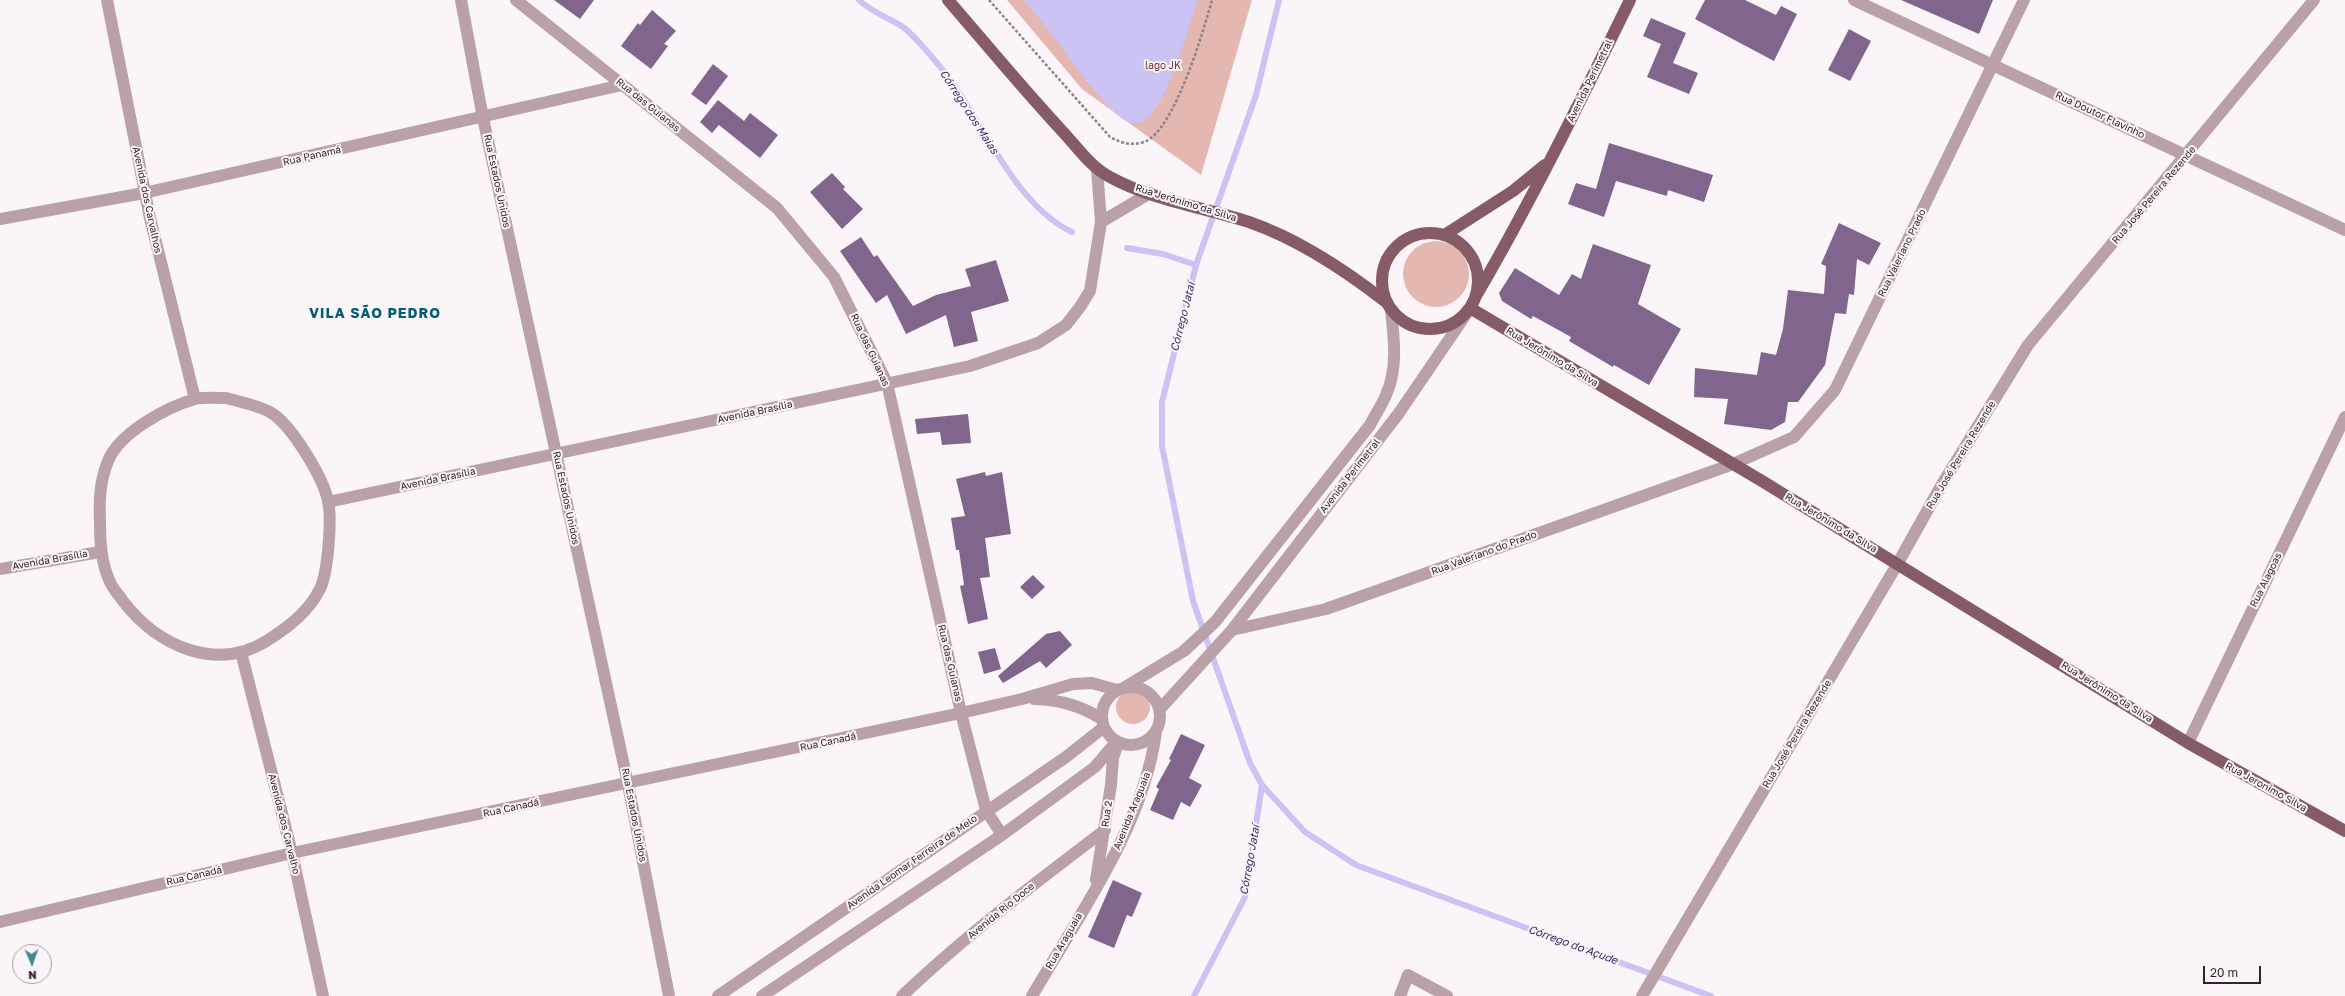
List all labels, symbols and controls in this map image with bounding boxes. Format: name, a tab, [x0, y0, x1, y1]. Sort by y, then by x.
street label: Avenida Perimetral	[1565, 38, 1615, 124]
park label: lago JK	[1145, 60, 1181, 72]
water label: Córrego dos Maias	[937, 67, 1001, 157]
street label: Rua das Guianas	[614, 76, 682, 134]
street label: Rua Doutor Flavinho	[2053, 89, 2147, 141]
street label: Rua Estados Unidos	[481, 133, 513, 229]
street label: Rua Panamá	[282, 143, 342, 169]
street label: Rua José Pereira Rezende	[2110, 144, 2198, 246]
street label: Avenida dos Carvalhos	[130, 146, 164, 254]
street label: Rua Jerônimo da Silva	[1134, 182, 1238, 224]
street label: Rua Valeriano Prado	[1875, 207, 1929, 299]
water label: Córrego Jataí	[1168, 281, 1198, 353]
district label: VILA SÃO PEDRO	[309, 306, 441, 322]
street label: Rua das Guianas	[848, 312, 892, 388]
street label: Rua Jerônimo da Silva	[1504, 325, 1600, 389]
street label: Avenida Brasília	[716, 398, 794, 426]
street label: Rua José Pereira Rezende	[1924, 399, 1998, 511]
street label: Avenida Perimetral	[1317, 437, 1383, 515]
street label: Rua Estados Unidos	[550, 450, 582, 546]
street label: Avenida Brasília	[399, 465, 477, 493]
street label: Rua Jerônimo da Silva	[1783, 491, 1879, 555]
street label: Rua Valeriano do Prado	[1430, 528, 1538, 578]
street label: Avenida Brasília	[11, 547, 89, 573]
street label: Rua Alagoas	[2248, 551, 2284, 609]
street label: Rua das Guianas	[935, 623, 965, 703]
street label: Rua Jerônimo da Silva	[2059, 659, 2155, 725]
street label: Rua José Pereira Rezende	[1760, 678, 1834, 790]
street label: Rua Canadá	[799, 730, 857, 754]
street label: Rua Jeronimo Silva	[2223, 760, 2309, 814]
street label: Rua Estados Unidos	[619, 767, 649, 863]
street label: Avenida Araguaia	[1111, 770, 1153, 852]
street label: Avenida dos Carvalho	[266, 772, 302, 876]
street label: Rua Canadá	[482, 796, 540, 820]
street label: Rua 2	[1099, 800, 1115, 828]
street label: Avenida Leomar Ferreira de Melo	[844, 812, 980, 912]
water label: Córrego Jataí	[1237, 824, 1263, 896]
street label: Rua Canadá	[165, 864, 223, 888]
street label: Avenida Rio Doce	[965, 880, 1037, 942]
street label: Rua Araguaia	[1043, 911, 1085, 971]
water label: Córrego do Açude	[1526, 923, 1620, 967]
north arrow	[12, 944, 52, 984]
scale bar	[2205, 958, 2263, 984]
text: 20 m	[2210, 965, 2238, 980]
text: N	[28, 969, 37, 982]

